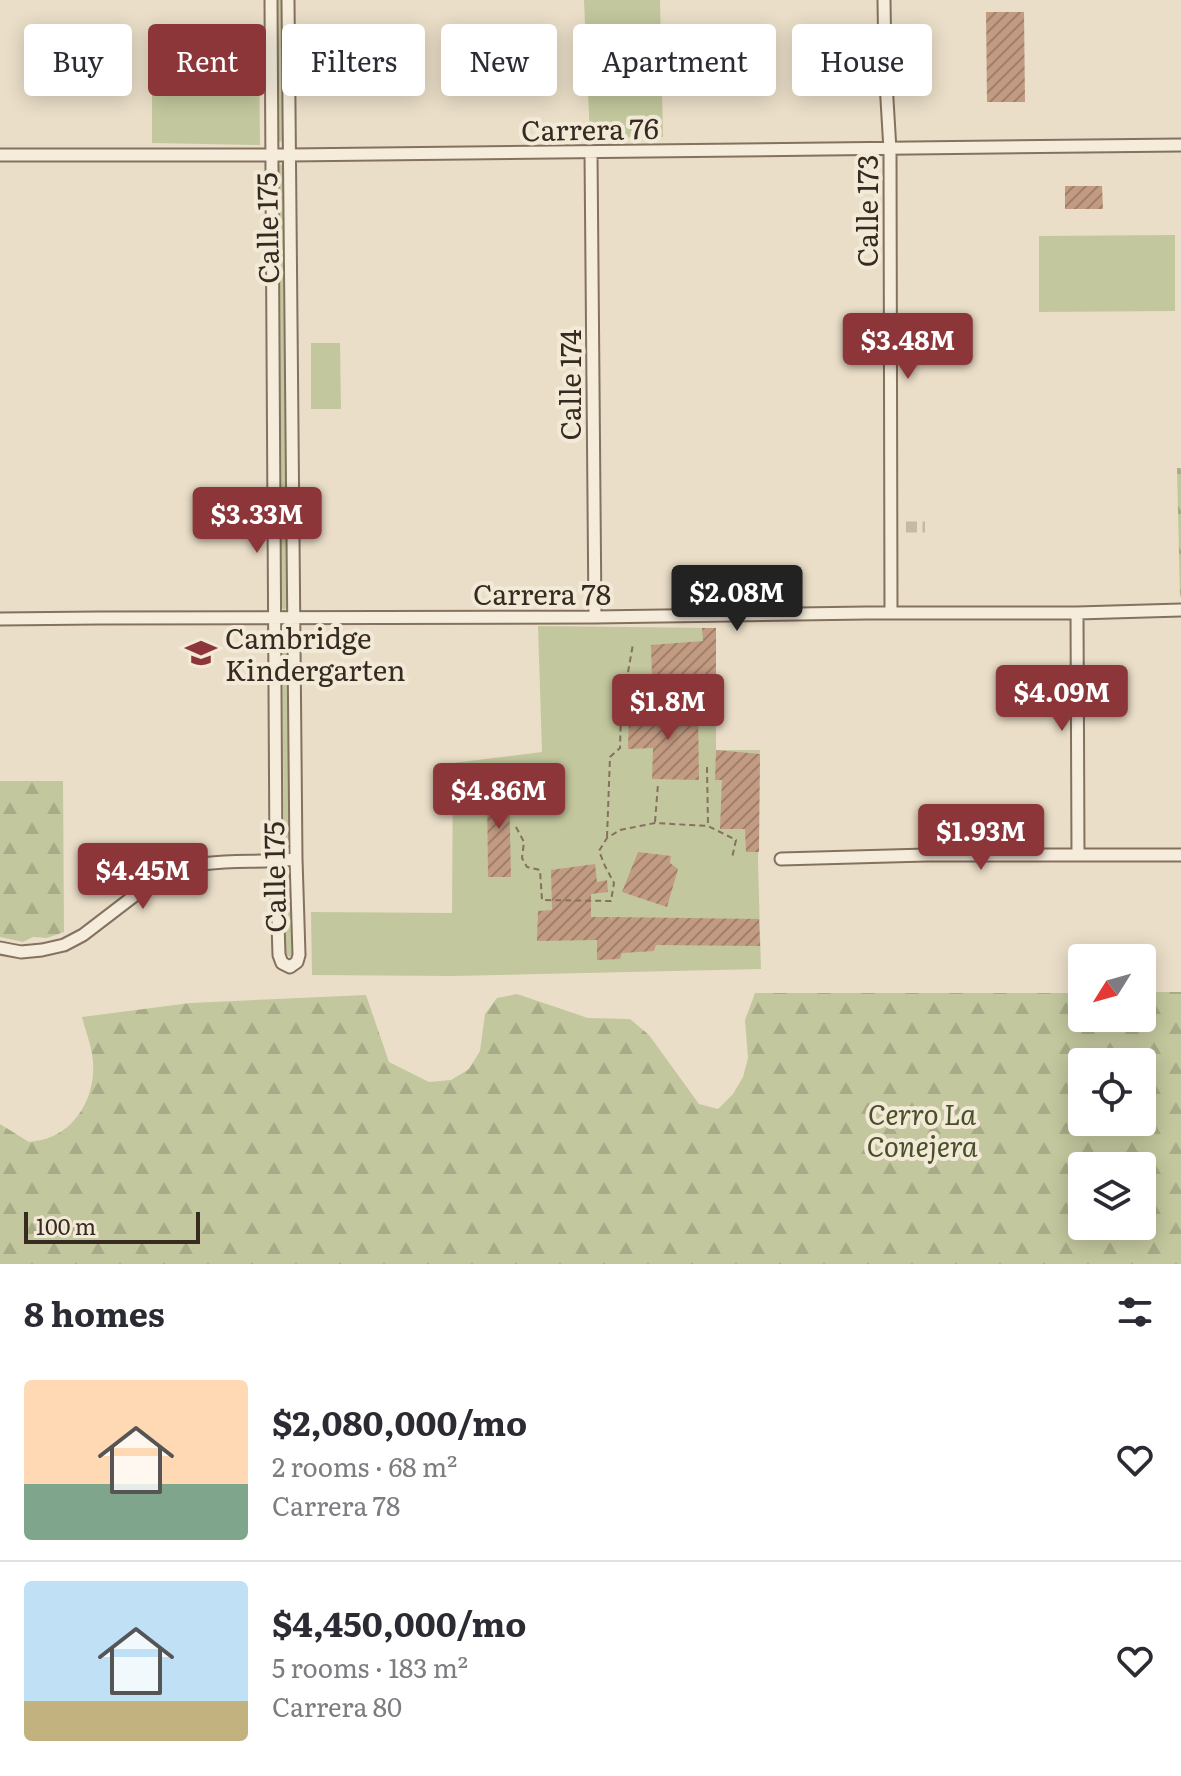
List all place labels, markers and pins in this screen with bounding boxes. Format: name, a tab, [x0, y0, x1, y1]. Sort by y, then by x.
pin: $3.48M	[843, 313, 973, 381]
pin: $3.33M	[192, 487, 322, 555]
pin: $2.08M	[672, 565, 802, 633]
place label: Cambridge Kindergarten	[225, 616, 406, 690]
school or university icon: Cambridge Kindergarten	[184, 636, 218, 670]
pin: $4.09M	[997, 665, 1127, 733]
pin: $1.8M	[612, 674, 724, 742]
pin: $4.86M	[434, 763, 564, 831]
pin: $1.93M	[916, 804, 1046, 872]
pin: $4.45M	[78, 843, 208, 911]

